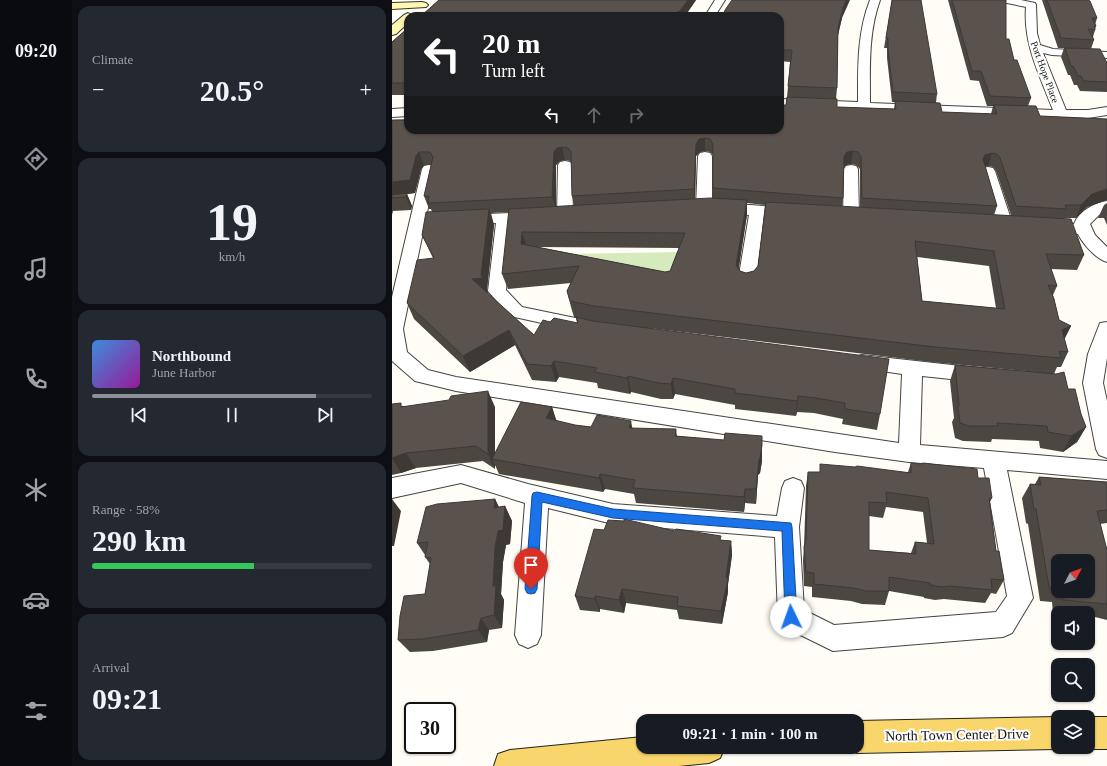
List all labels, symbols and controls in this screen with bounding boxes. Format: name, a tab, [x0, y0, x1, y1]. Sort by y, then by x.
icon: left	[416, 28, 468, 80]
text: 20 m	[482, 28, 540, 59]
street label: Port Hope Place	[1029, 40, 1061, 105]
text: 09:20	[15, 41, 57, 61]
text: Climate	[92, 52, 133, 67]
text: Turn left	[482, 61, 545, 81]
text: 20.5°	[200, 74, 264, 107]
text: −	[92, 77, 104, 102]
text: +	[360, 77, 372, 102]
icon: left	[541, 104, 563, 126]
icon: ahead	[583, 104, 605, 126]
icon: right	[625, 104, 647, 126]
icon: directions	[22, 145, 50, 173]
text: 19	[206, 194, 258, 251]
text: km/h	[219, 249, 245, 264]
icon: music	[22, 255, 50, 283]
text: Northbound	[152, 348, 231, 364]
icon: phone	[22, 365, 50, 393]
text: June Harbor	[152, 365, 216, 380]
icon: previous	[128, 404, 150, 426]
icon: pause	[221, 404, 243, 426]
icon: next	[314, 404, 336, 426]
icon: climate	[22, 476, 50, 504]
text: Range · 58%	[92, 502, 160, 517]
text: 290 km	[92, 524, 186, 557]
pin	[514, 548, 548, 589]
icon: arrive	[520, 554, 542, 576]
north arrow	[1051, 554, 1095, 598]
map controls	[1051, 554, 1095, 754]
icon: car	[22, 586, 50, 614]
position arrow	[770, 596, 812, 638]
button: sound	[1051, 606, 1095, 650]
button: search	[1051, 658, 1095, 702]
text: Arrival	[92, 660, 130, 675]
text: 09:21	[92, 682, 162, 715]
icon: filters	[22, 697, 50, 725]
speed limit sign: 30	[404, 702, 456, 754]
button: layers	[1051, 710, 1095, 754]
text: 09:21 · 1 min · 100 m	[683, 726, 818, 742]
street label: North Town Center Drive	[885, 726, 1029, 744]

